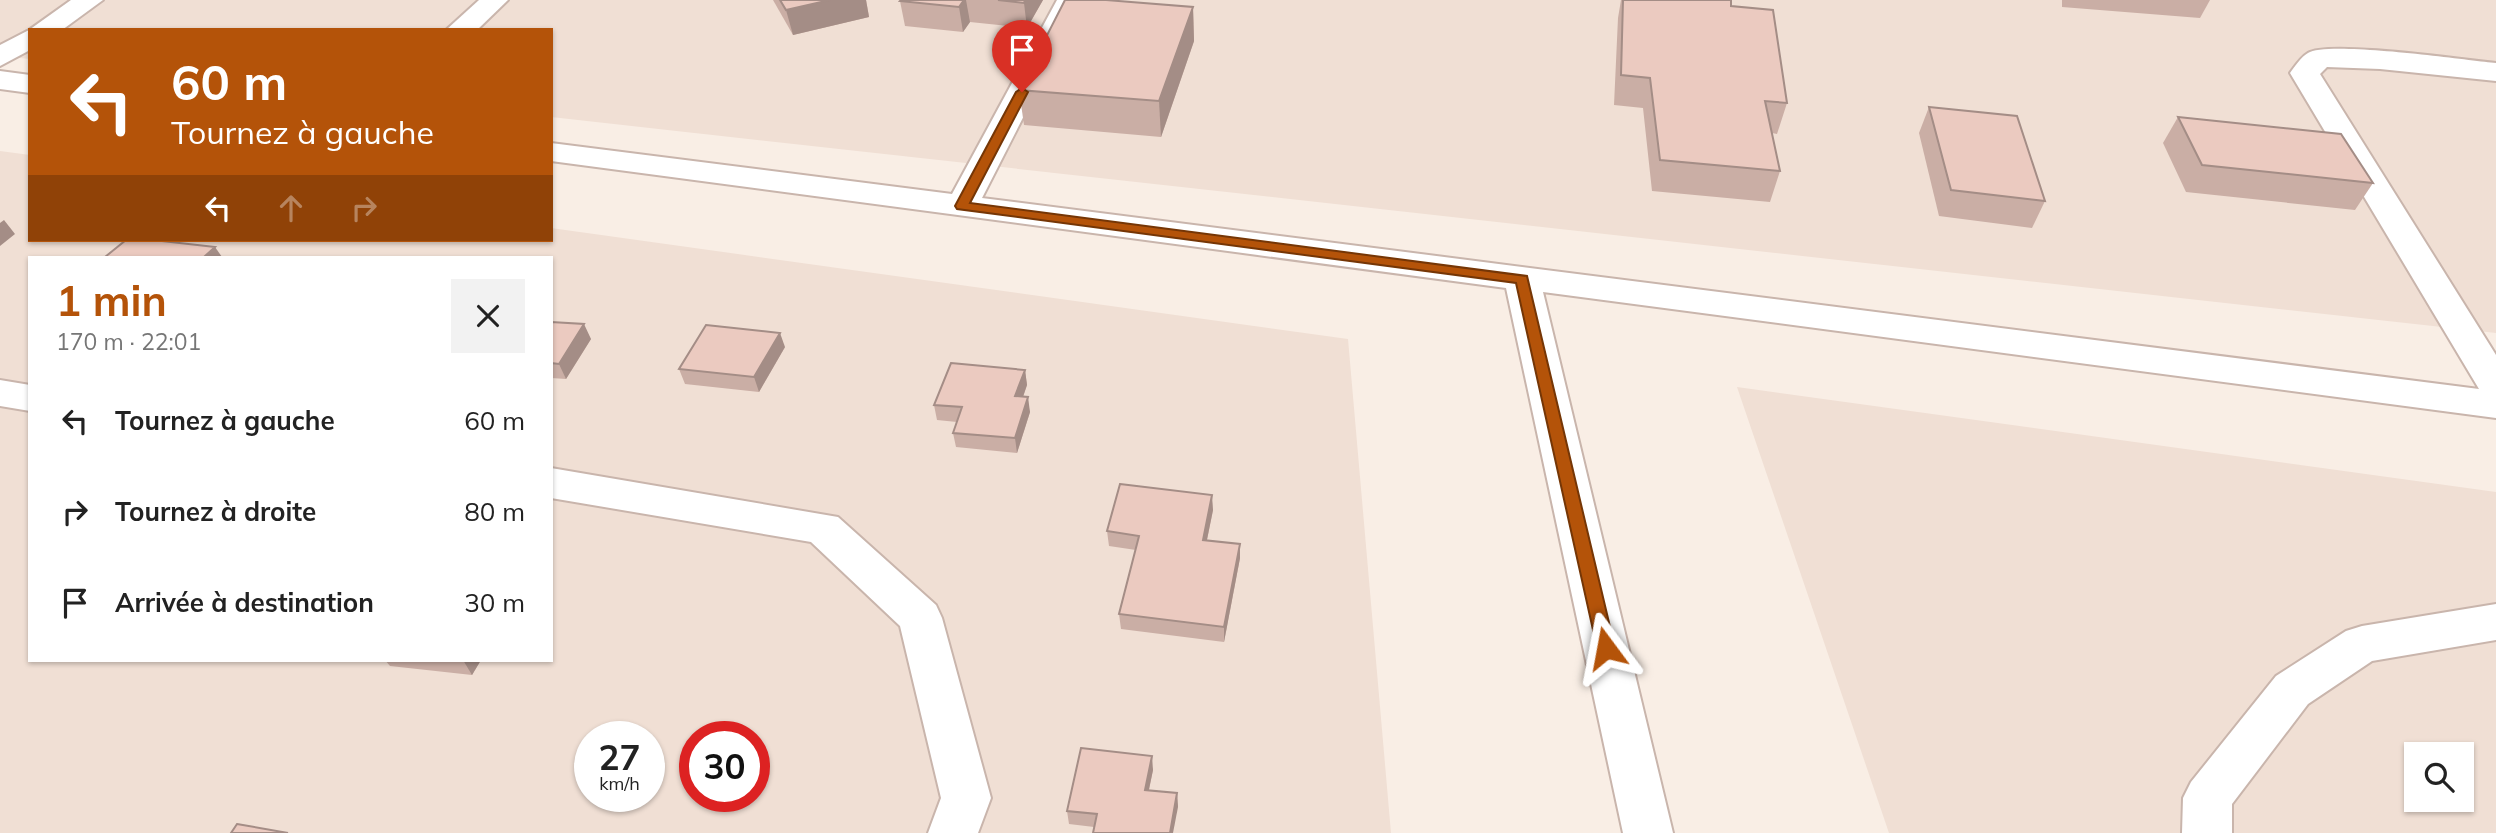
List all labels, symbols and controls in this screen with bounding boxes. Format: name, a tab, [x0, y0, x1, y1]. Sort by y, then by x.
pin	[992, 20, 1052, 92]
icon: arrive	[1003, 31, 1041, 69]
text: 60 m	[171, 51, 287, 112]
icon: left	[56, 56, 147, 147]
text: Tournez à gauche	[171, 112, 434, 152]
icon: left	[199, 189, 237, 227]
icon: ahead	[272, 189, 310, 227]
icon: right	[345, 189, 383, 227]
text: 1 min	[56, 274, 167, 327]
button: close	[451, 279, 525, 353]
text: 170 m · 22:01	[56, 327, 201, 356]
icon: left	[56, 402, 94, 440]
text: Tournez à gauche	[115, 404, 335, 437]
text: 60 m	[464, 404, 525, 437]
icon: right	[56, 493, 94, 531]
text: Tournez à droite	[115, 495, 316, 528]
text: 80 m	[464, 495, 525, 528]
icon: arrive	[56, 584, 94, 622]
text: Arrivée à destination	[115, 586, 374, 619]
text: 30 m	[464, 586, 525, 619]
position arrow	[1569, 611, 1643, 685]
speed limit sign: 30	[679, 721, 770, 812]
text: 27	[598, 735, 641, 779]
map controls	[2404, 742, 2474, 812]
button: search	[2404, 742, 2474, 812]
text: km/h	[599, 772, 640, 795]

